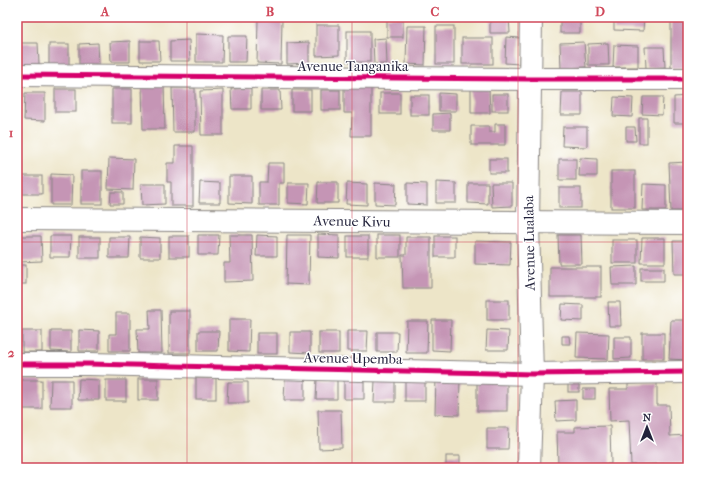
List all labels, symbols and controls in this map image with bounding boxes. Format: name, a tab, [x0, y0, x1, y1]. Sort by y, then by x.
text: A	[100, 4, 110, 19]
text: B	[266, 4, 275, 19]
text: C	[431, 4, 440, 19]
text: D	[595, 4, 605, 19]
street label: Avenue Tanganika	[297, 58, 409, 75]
text: 1	[9, 125, 14, 140]
street label: Avenue Lualaba	[520, 195, 539, 292]
street label: Avenue Kivu	[312, 212, 391, 231]
text: 2	[8, 345, 15, 360]
street label: Avenue Upemba	[302, 349, 403, 368]
north arrow	[627, 407, 667, 447]
text: N	[643, 411, 652, 424]

